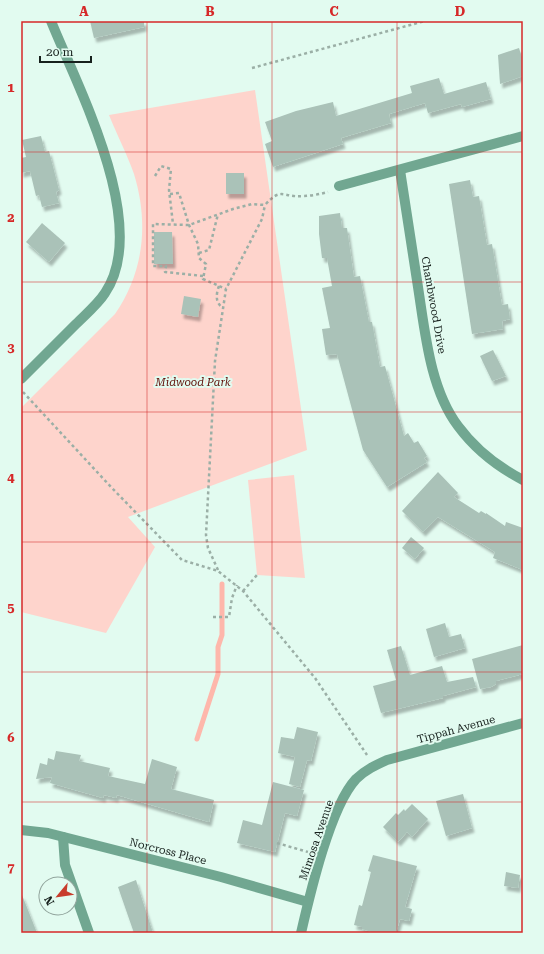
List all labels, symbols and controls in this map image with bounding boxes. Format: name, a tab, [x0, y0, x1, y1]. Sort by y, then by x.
text: A	[79, 4, 89, 19]
text: B	[205, 4, 215, 19]
text: C	[329, 4, 339, 19]
text: D	[455, 4, 465, 19]
scale bar	[40, 38, 91, 64]
text: 20 m	[46, 45, 73, 59]
text: 1	[7, 80, 15, 95]
text: 2	[7, 210, 15, 225]
street label: Chambwood Drive	[419, 255, 448, 355]
text: 3	[7, 340, 15, 355]
park label: Midwood Park	[154, 376, 231, 389]
text: 4	[7, 470, 15, 485]
text: 5	[7, 600, 15, 615]
street label: Tippah Avenue	[416, 713, 497, 746]
text: 6	[7, 730, 15, 745]
street label: Mimosa Avenue	[297, 798, 336, 882]
street label: Norcross Place	[128, 836, 208, 867]
text: 7	[7, 860, 15, 875]
north arrow	[38, 876, 78, 916]
text: N	[42, 893, 57, 907]

